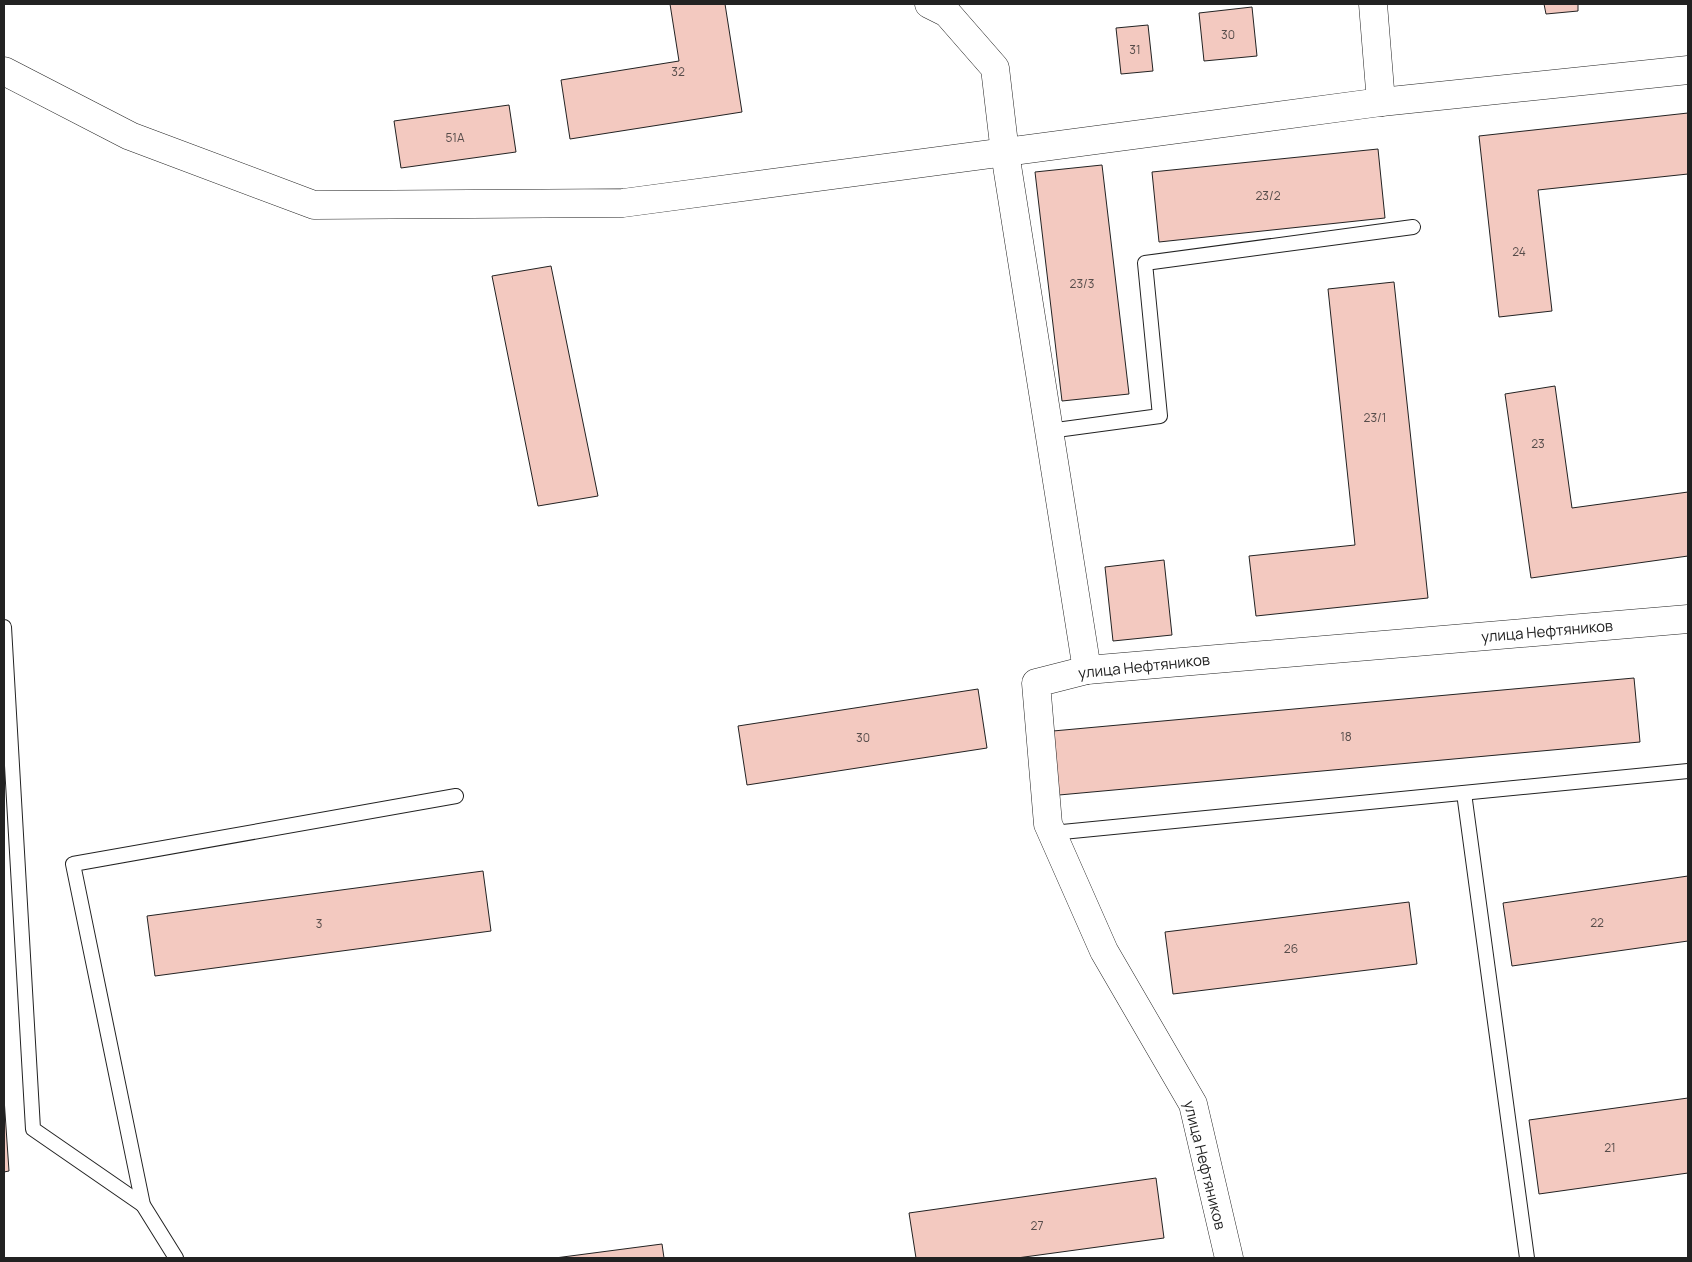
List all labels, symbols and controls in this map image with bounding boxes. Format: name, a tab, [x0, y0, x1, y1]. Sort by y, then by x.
house number: 30	[1221, 26, 1235, 43]
house number: 31	[1129, 41, 1141, 58]
house number: 32	[671, 63, 685, 80]
house number: 51А	[445, 129, 465, 146]
house number: 23/2	[1256, 187, 1281, 204]
house number: 24	[1512, 243, 1526, 260]
house number: 23/3	[1070, 275, 1094, 292]
house number: 23/1	[1364, 409, 1386, 426]
house number: 23	[1531, 435, 1545, 452]
street label: улица Нефтяников	[1480, 615, 1614, 647]
street label: улица Нефтяников	[1077, 649, 1211, 683]
house number: 18	[1340, 728, 1352, 745]
house number: 30	[856, 729, 870, 746]
house number: 22	[1590, 914, 1604, 931]
house number: 3	[316, 915, 322, 932]
house number: 26	[1284, 940, 1298, 957]
street label: улица Нефтяников	[1179, 1098, 1231, 1232]
house number: 21	[1604, 1139, 1616, 1156]
house number: 27	[1031, 1217, 1043, 1234]

